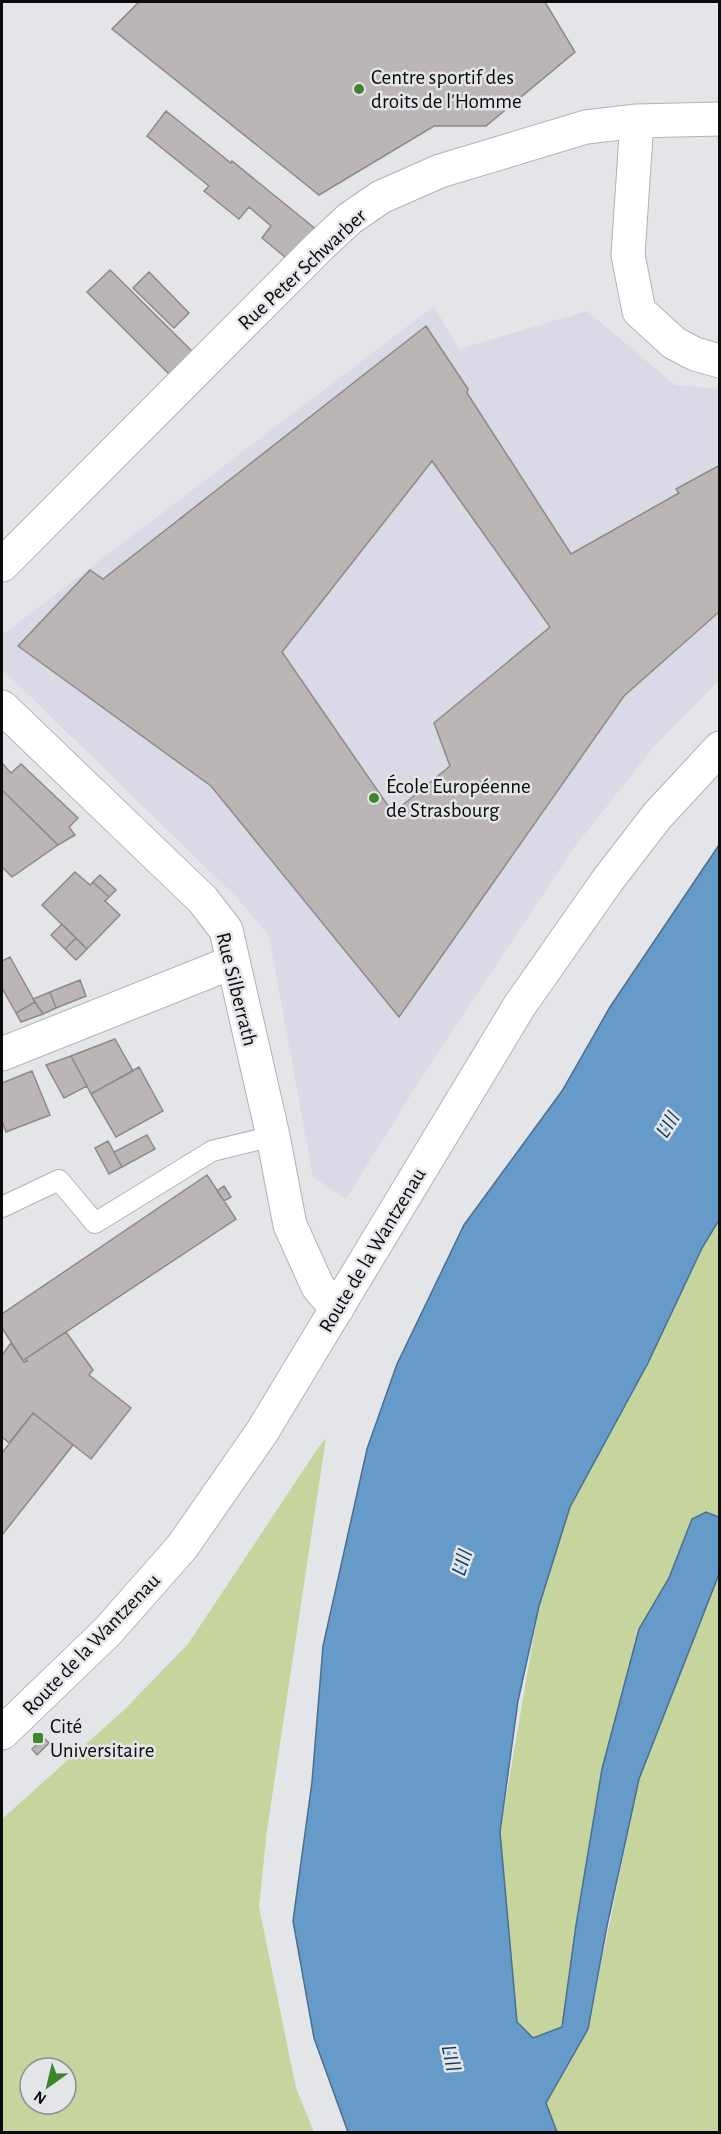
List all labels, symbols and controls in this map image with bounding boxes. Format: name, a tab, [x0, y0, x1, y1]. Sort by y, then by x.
place label: Centre sportif des droits de l'Homme	[371, 67, 522, 112]
marker: Centre sportif des droits de l'Homme	[352, 82, 366, 96]
street label: Rue Peter Schwarber	[234, 205, 371, 334]
place label: École Européenne de Strasbourg	[386, 774, 531, 821]
marker: École Européenne de Strasbourg	[367, 791, 381, 805]
street label: Rue Silberrath	[212, 930, 261, 1048]
water label: L'Ill	[651, 1107, 684, 1142]
street label: Route de la Wantzenau	[315, 1164, 430, 1336]
water label: L'Ill	[447, 1546, 477, 1579]
street label: Route de la Wantzenau	[19, 1569, 164, 1719]
place label: Cité Universitaire	[50, 1716, 154, 1761]
marker: Cité Universitaire	[31, 1731, 45, 1745]
water label: L'Ill	[437, 2043, 465, 2074]
north arrow	[18, 2056, 78, 2116]
text: N	[31, 2088, 49, 2107]

